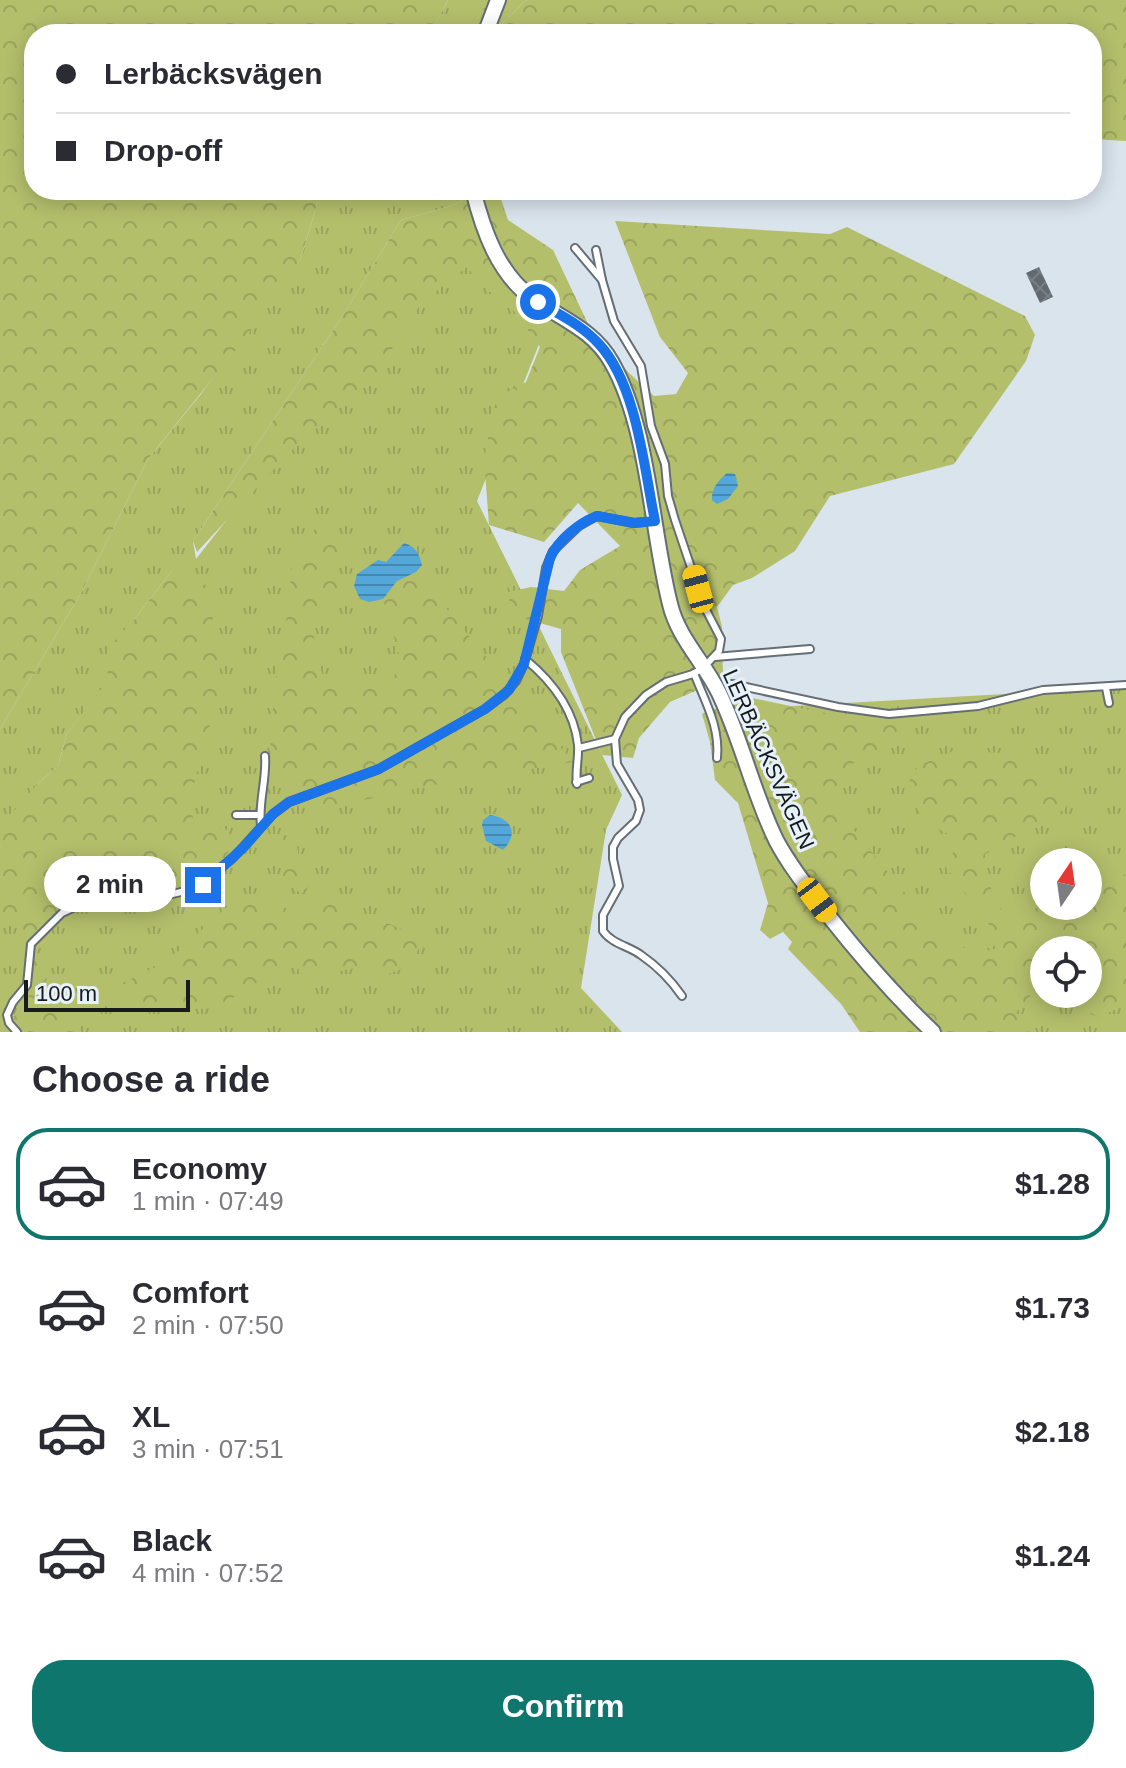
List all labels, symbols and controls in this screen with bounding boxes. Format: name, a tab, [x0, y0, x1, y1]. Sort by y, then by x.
text: Lerbäcksvägen	[104, 57, 322, 90]
text: Drop-off	[104, 134, 222, 167]
route start	[520, 284, 556, 320]
car	[680, 563, 716, 615]
street label: LERBÄCKSVÄGEN	[718, 665, 819, 853]
north arrow	[1030, 848, 1102, 920]
map controls	[1030, 848, 1102, 1008]
callout: 2 min	[43, 857, 175, 913]
route end	[185, 867, 221, 903]
text: 2 min	[76, 869, 144, 899]
car	[793, 874, 841, 926]
button: locate	[1030, 936, 1102, 1008]
scale bar	[24, 976, 190, 1012]
text: 100 m	[36, 981, 97, 1006]
text: Choose a ride	[32, 1059, 270, 1100]
icon: car	[36, 1148, 108, 1220]
text: Economy	[132, 1152, 267, 1185]
text: $1.28	[1015, 1167, 1090, 1200]
text: 1 min · 07:49	[132, 1186, 284, 1216]
icon: car	[36, 1272, 108, 1344]
text: Comfort	[132, 1276, 249, 1309]
text: $1.73	[1015, 1291, 1090, 1324]
text: 2 min · 07:50	[132, 1310, 284, 1340]
icon: car	[36, 1396, 108, 1468]
text: XL	[132, 1400, 170, 1433]
text: $2.18	[1015, 1415, 1090, 1448]
text: 3 min · 07:51	[132, 1434, 284, 1464]
icon: car	[36, 1520, 108, 1592]
text: Black	[132, 1524, 212, 1557]
text: $1.24	[1015, 1539, 1090, 1572]
text: 4 min · 07:52	[132, 1558, 284, 1588]
button: Confirm	[32, 1660, 1094, 1752]

